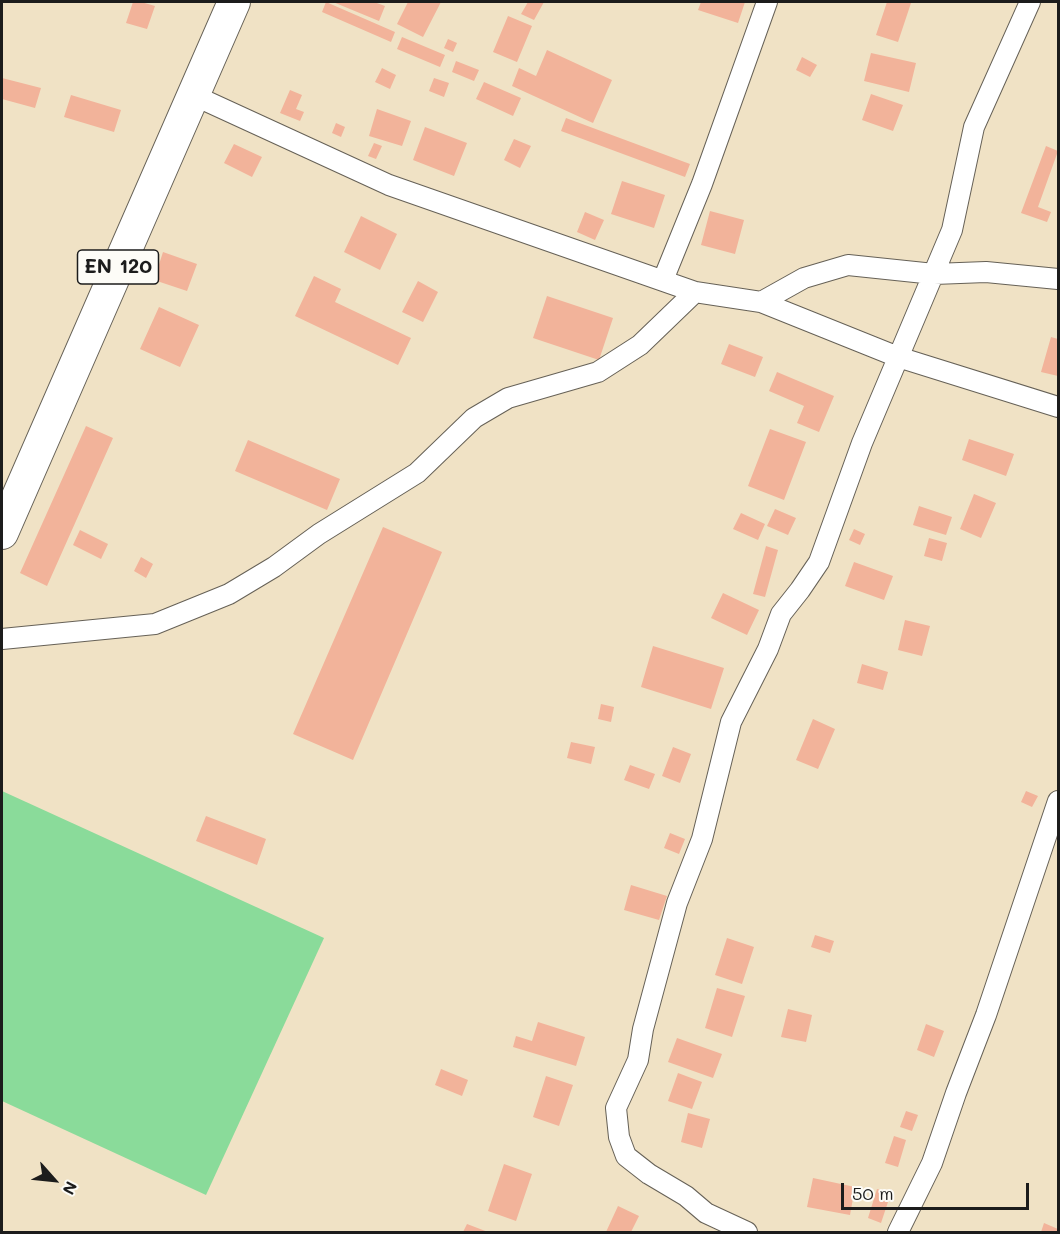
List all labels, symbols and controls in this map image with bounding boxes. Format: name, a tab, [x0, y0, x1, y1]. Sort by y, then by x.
road number: EN 120	[78, 250, 158, 284]
north arrow	[24, 1150, 84, 1210]
scale bar	[844, 1171, 1032, 1209]
text: N	[58, 1178, 83, 1199]
text: 50 m	[852, 1181, 894, 1205]

